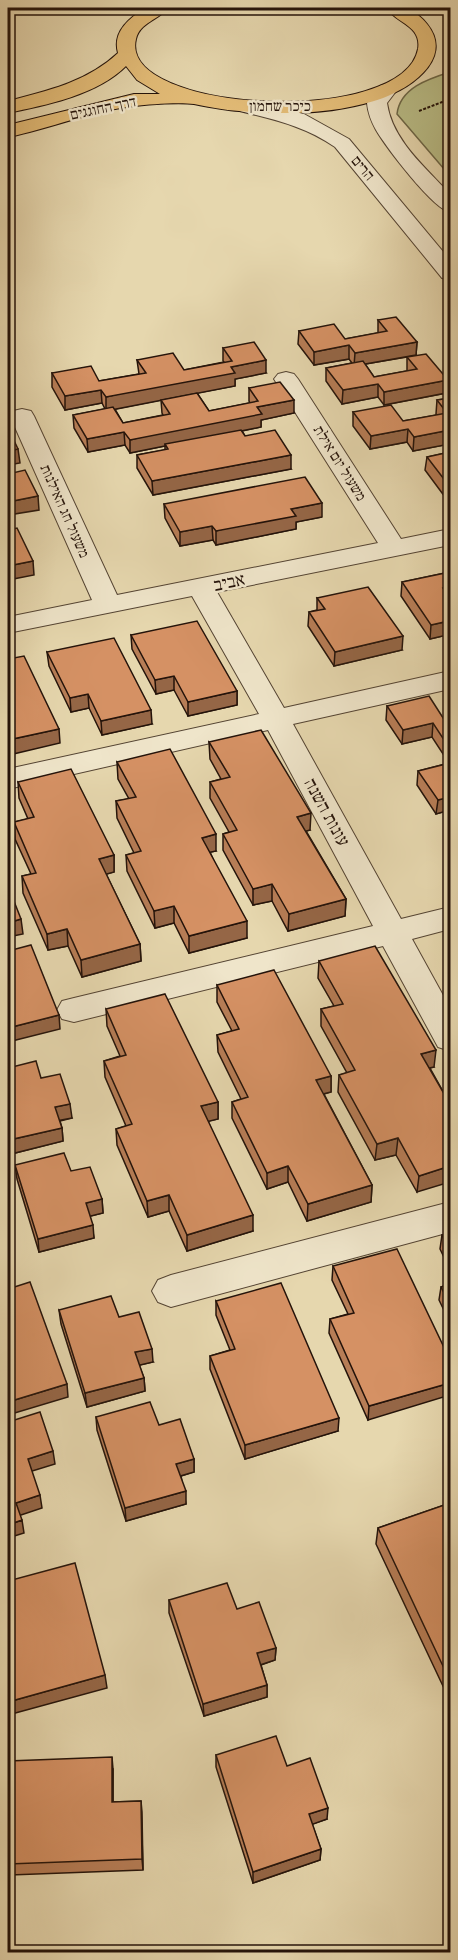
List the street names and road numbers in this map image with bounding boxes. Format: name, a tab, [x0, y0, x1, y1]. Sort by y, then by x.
street label: דרך החוגגים	[68, 92, 138, 127]
street label: כיכר שחמון	[249, 97, 311, 118]
street label: הרים	[345, 152, 379, 186]
street label: משעול יום אילת	[307, 422, 370, 506]
street label: משעול חג האילנות	[34, 462, 94, 562]
street label: אביב	[211, 568, 248, 600]
street label: עונות השנה	[296, 774, 355, 852]

